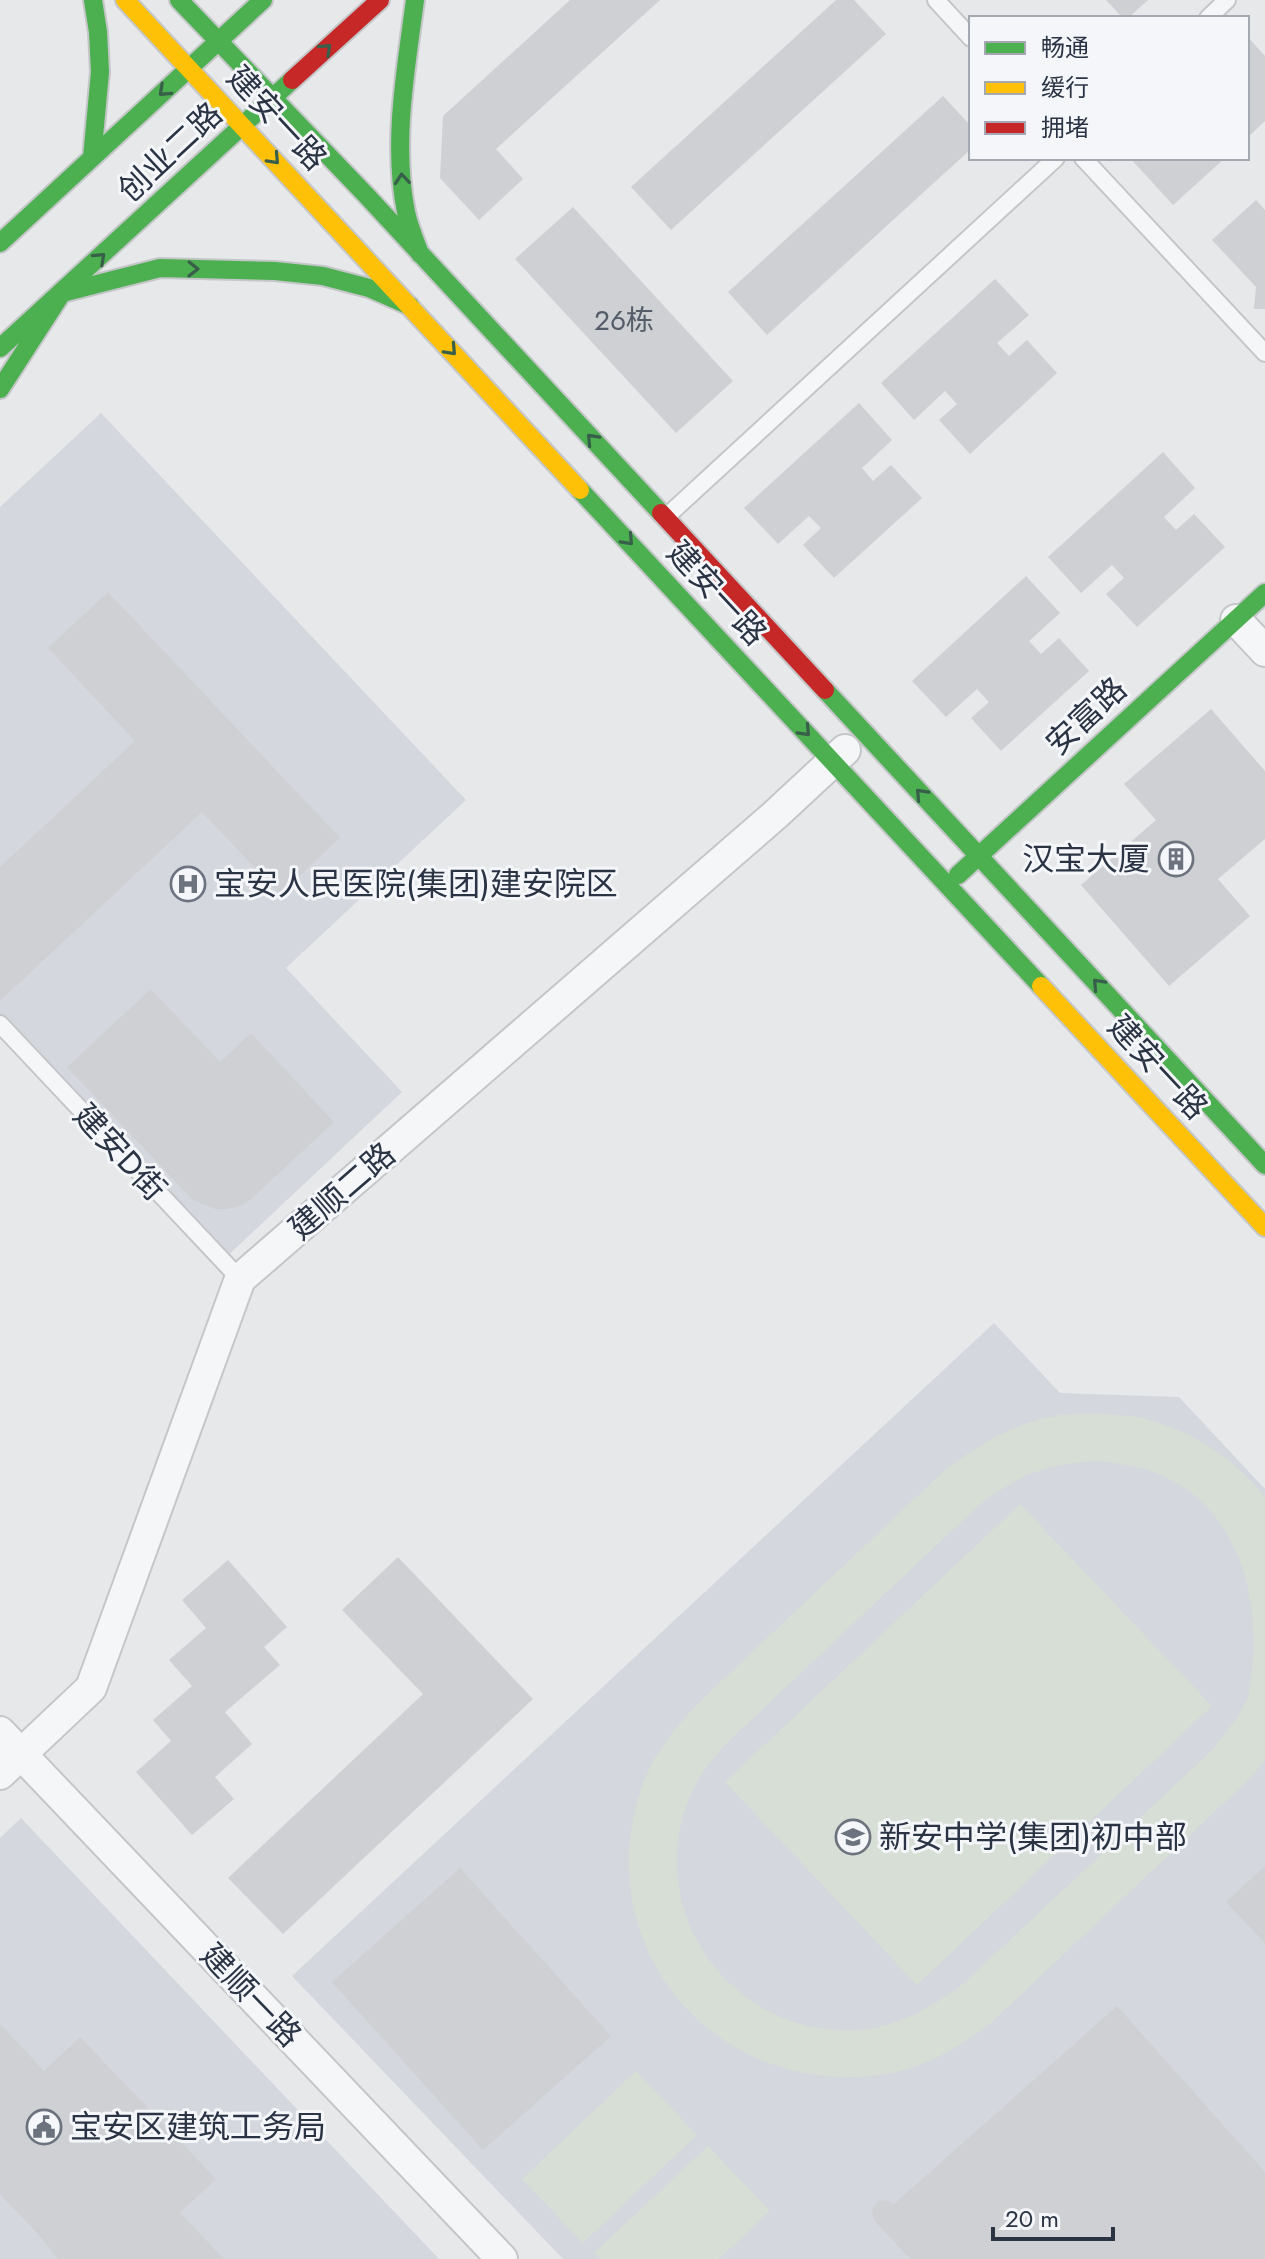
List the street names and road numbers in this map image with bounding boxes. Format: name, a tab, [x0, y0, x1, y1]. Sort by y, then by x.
street label: 建安一路	[217, 56, 337, 180]
street label: 创业二路	[108, 92, 232, 212]
street label: 建安一路	[657, 531, 777, 655]
street label: 安富路	[1035, 666, 1137, 766]
street label: 建安一路	[1098, 1005, 1218, 1129]
street label: 建安D街	[63, 1093, 177, 1211]
street label: 建顺二路	[279, 1132, 405, 1250]
street label: 建顺一路	[190, 1933, 312, 2057]

